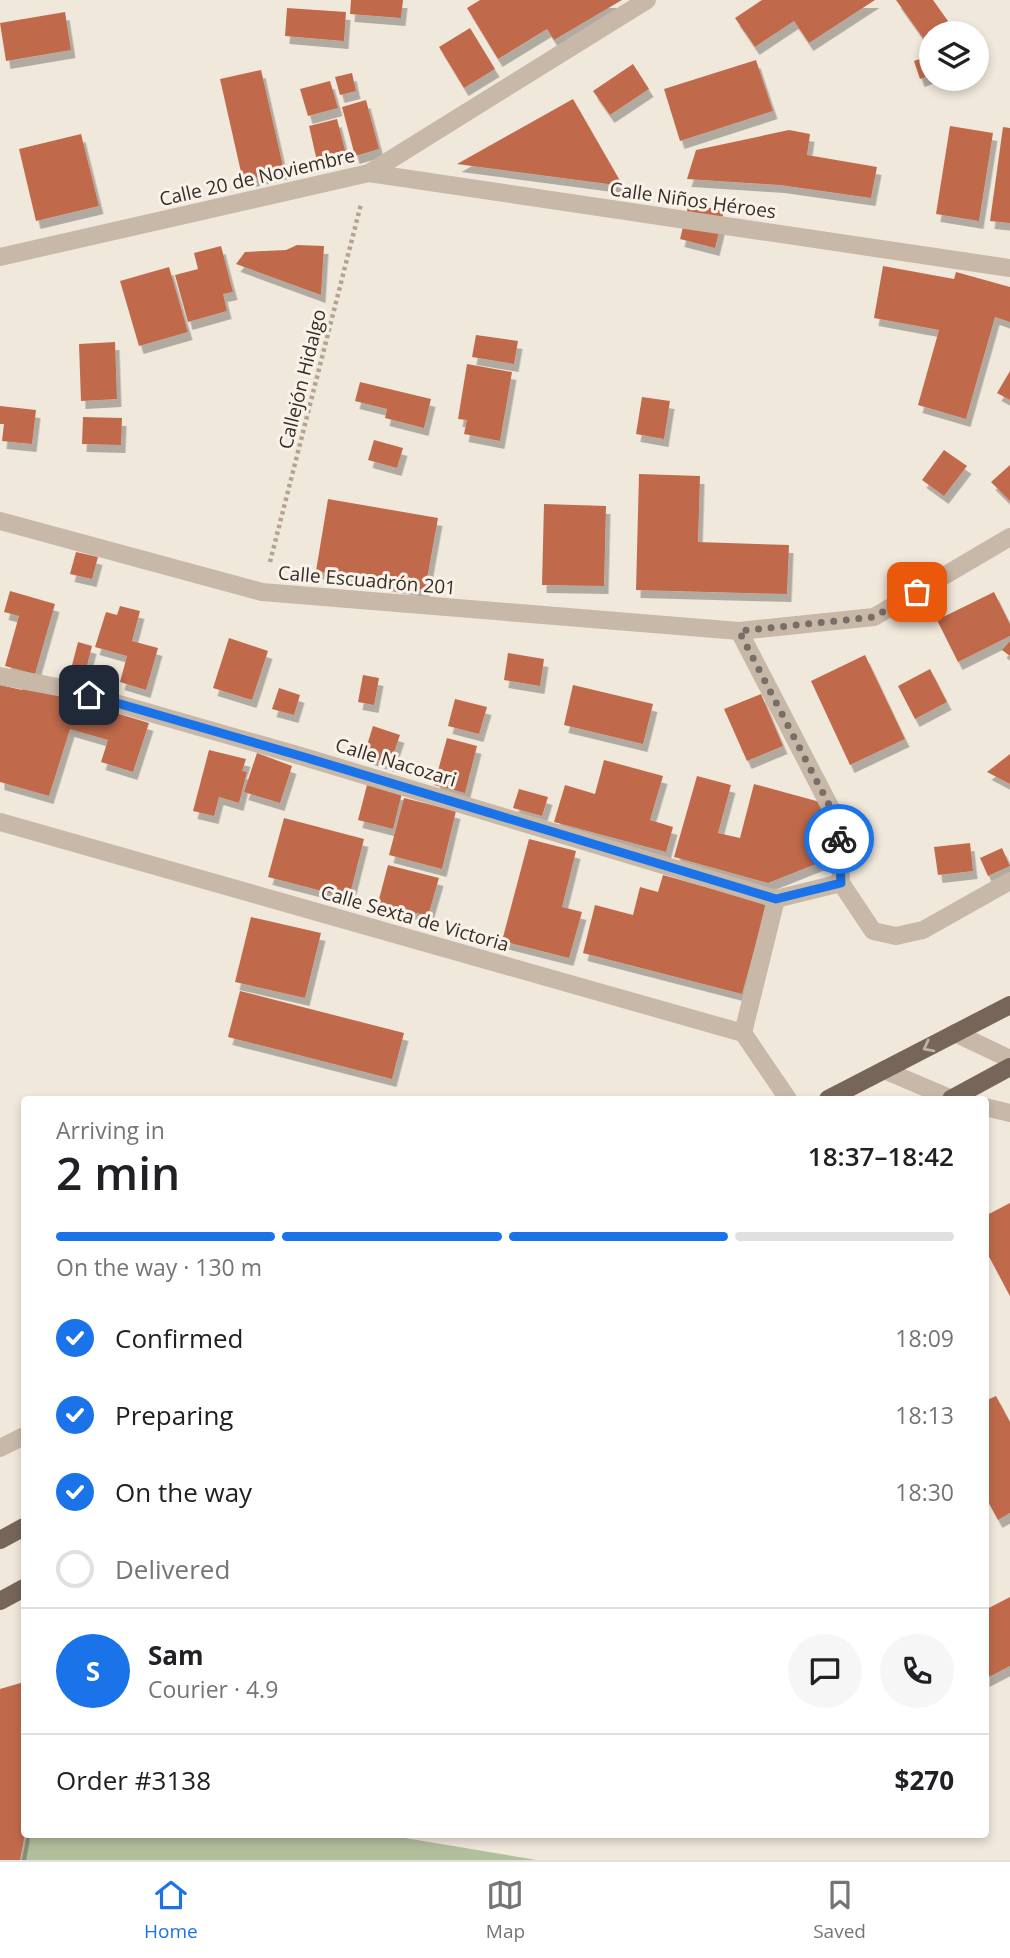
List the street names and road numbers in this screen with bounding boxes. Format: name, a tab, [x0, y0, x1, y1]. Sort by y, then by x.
street label: Calle 20 de Noviembre	[157, 142, 357, 212]
street label: Calle Niños Héroes	[608, 175, 778, 225]
street label: Callejón Hidalgo	[272, 306, 332, 452]
street label: Calle Escuadrón 201	[277, 559, 457, 601]
street label: Calle Nacozari	[332, 731, 460, 793]
street label: Calle Sexta de Victoria	[318, 879, 512, 957]

